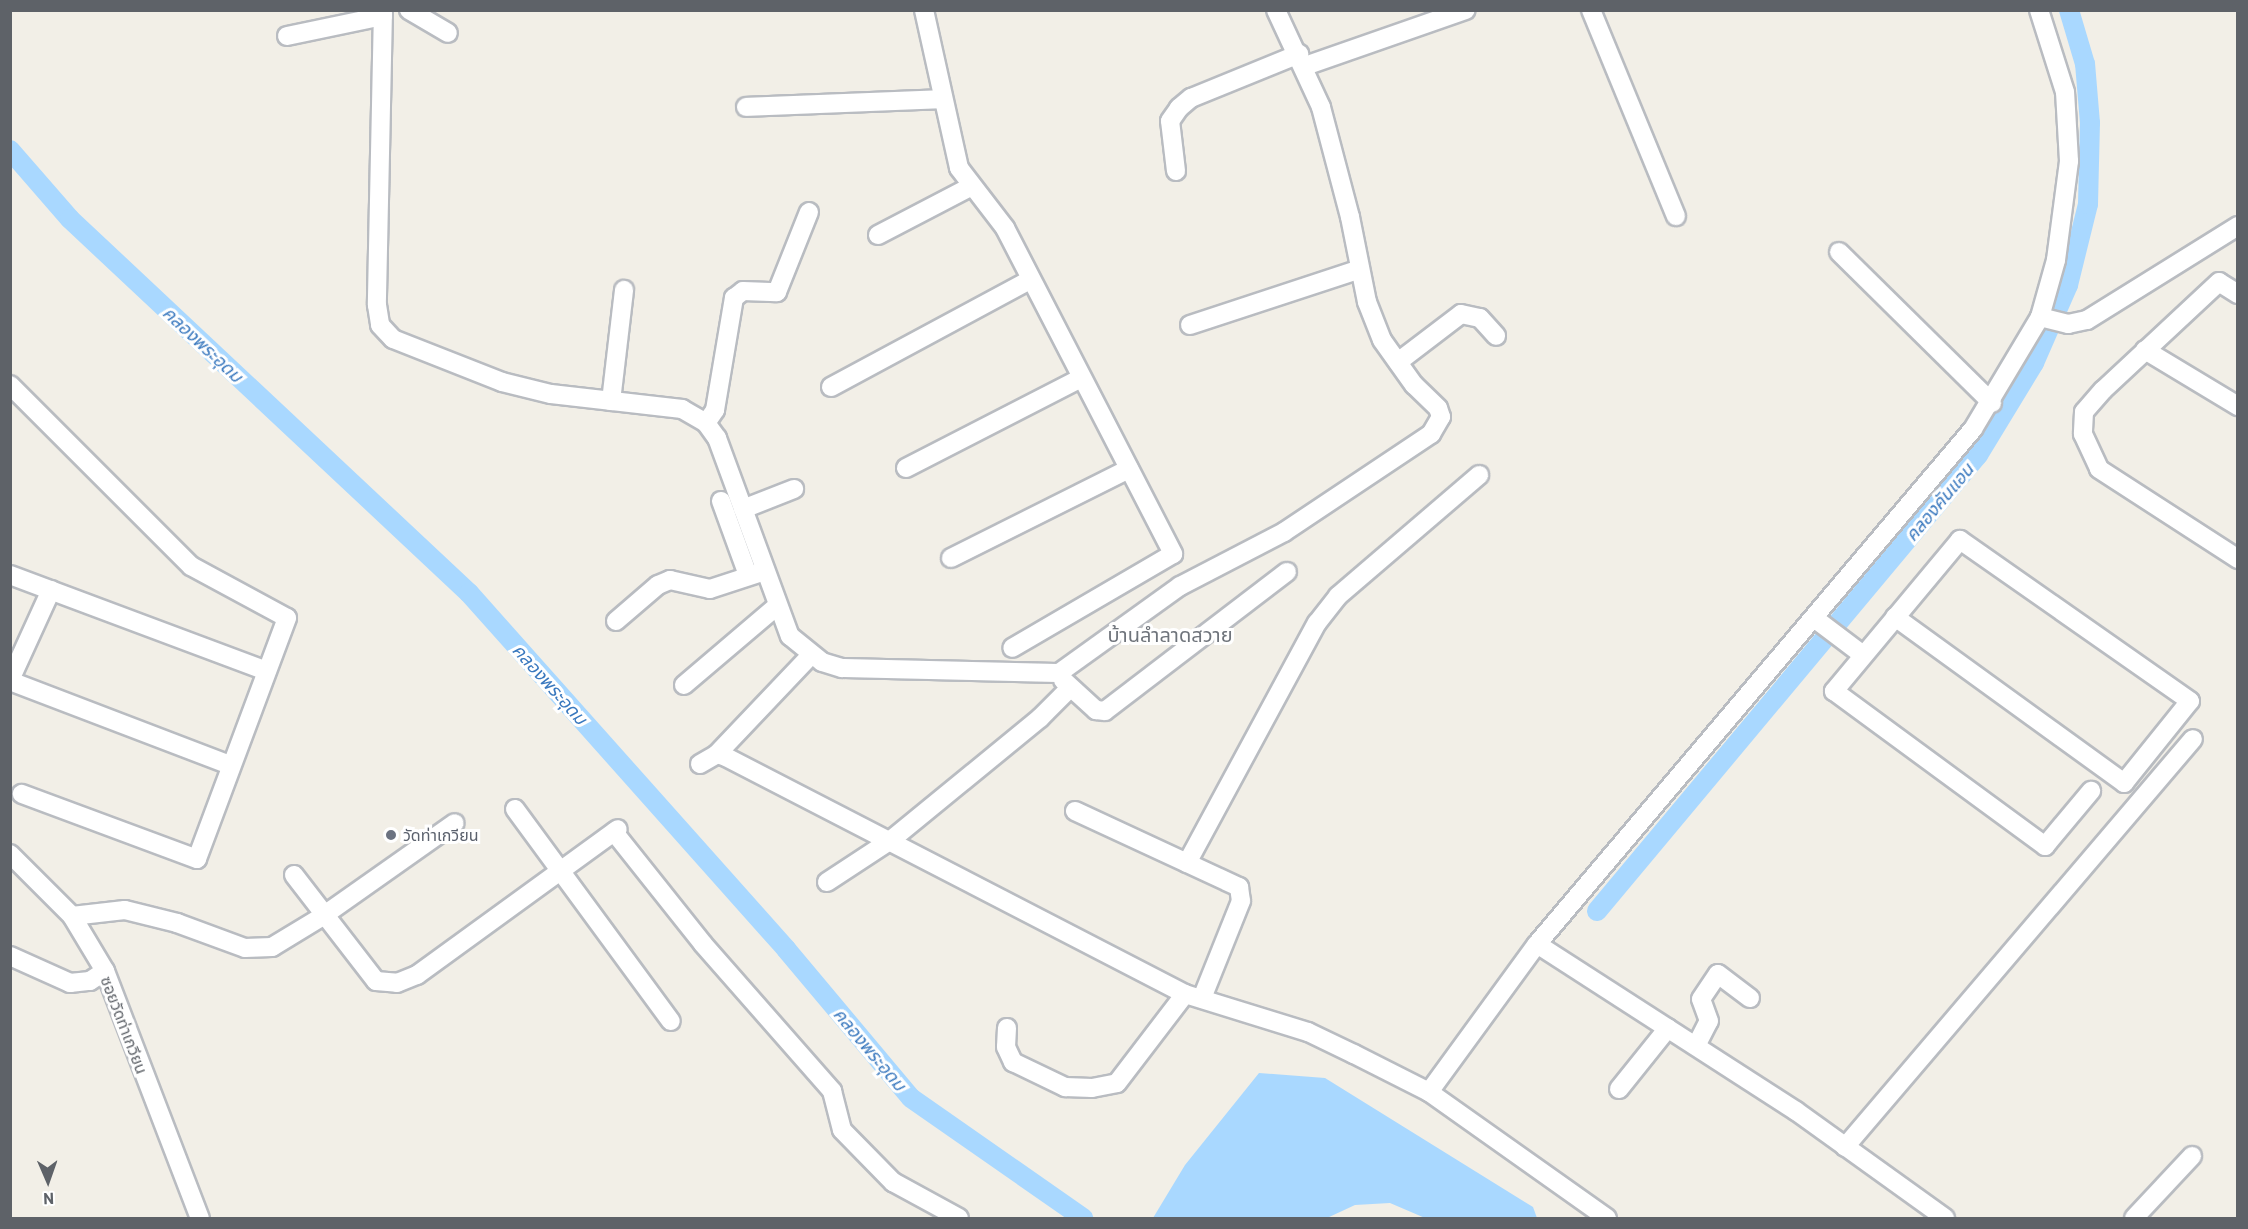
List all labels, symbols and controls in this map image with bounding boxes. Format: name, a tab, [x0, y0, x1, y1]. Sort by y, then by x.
water label: คลองพระอุดม	[159, 302, 247, 386]
water label: คลองคันแอน	[1900, 459, 1978, 545]
district label: บ้านลำลาดสวาย	[1107, 622, 1233, 646]
water label: คลองพระอุดม	[508, 639, 592, 729]
place label: วัดท่าเกวียน	[403, 825, 478, 845]
marker: วัดท่าเกวียน	[384, 828, 398, 842]
street label: ซอยวัดท่าเกวียน	[97, 973, 151, 1077]
water label: คลองพระอุดม	[829, 1003, 911, 1095]
north arrow	[18, 1151, 78, 1211]
text: N	[43, 1190, 54, 1209]

